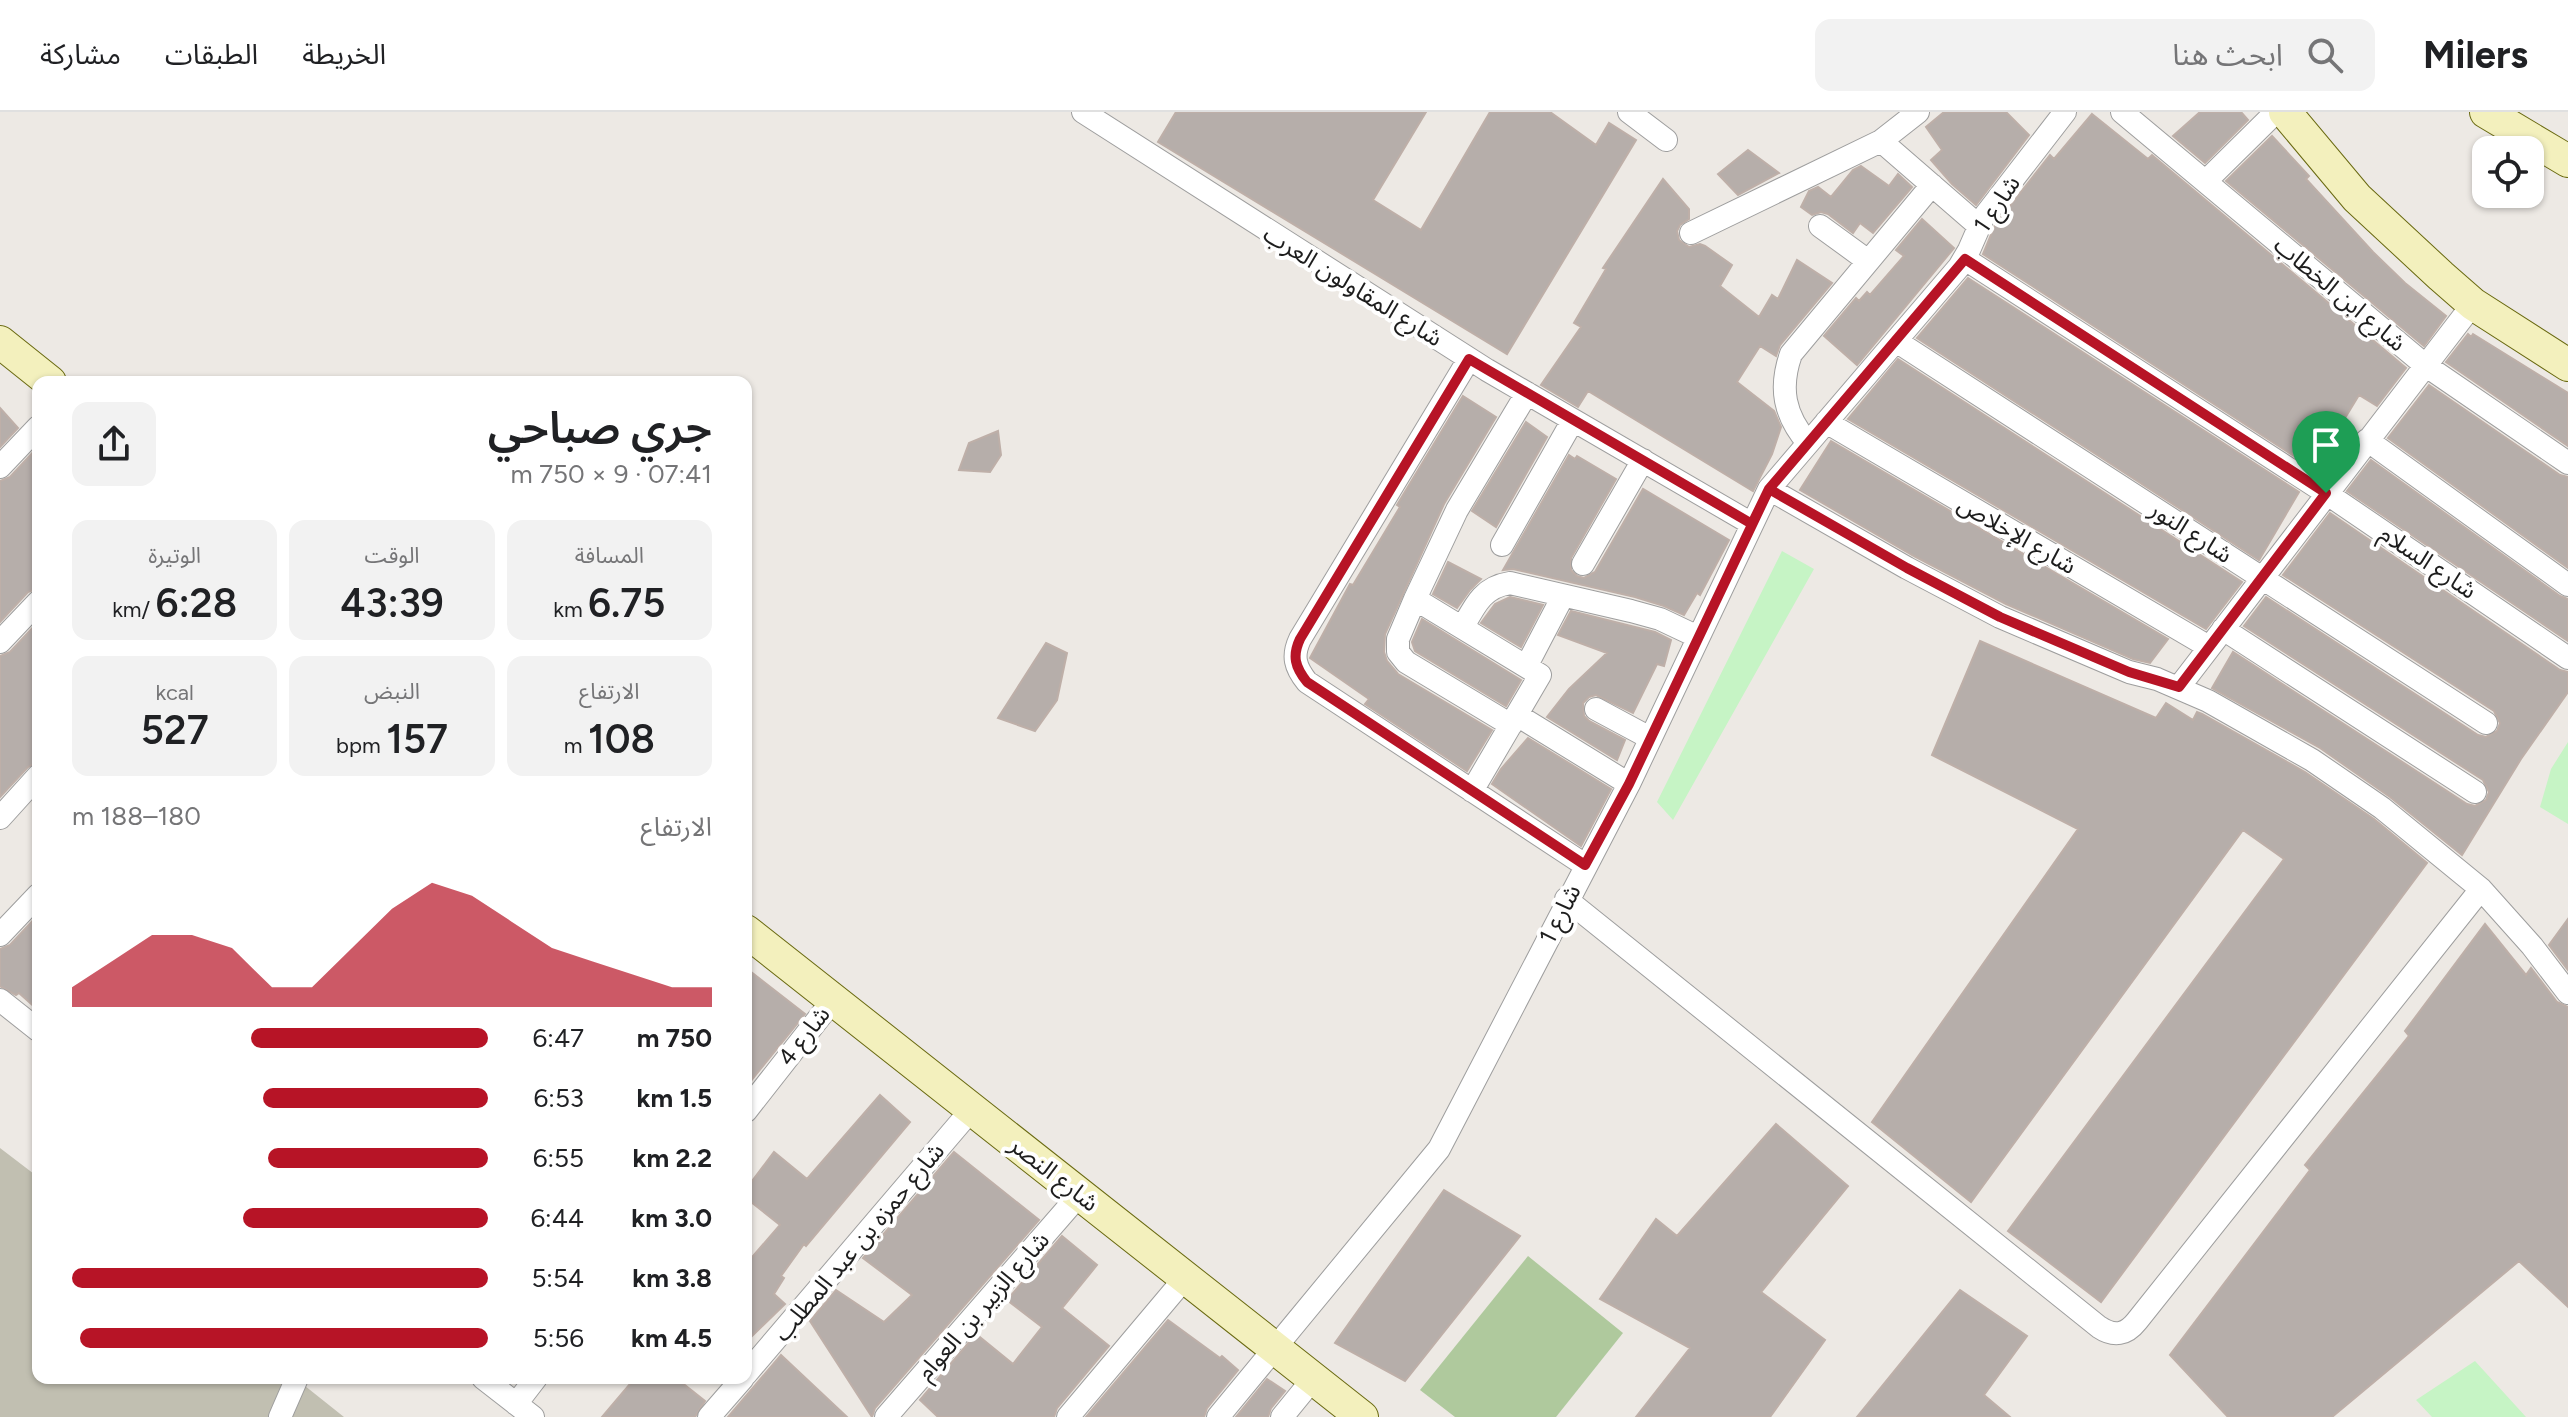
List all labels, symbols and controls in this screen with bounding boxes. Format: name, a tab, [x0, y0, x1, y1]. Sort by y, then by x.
search box	[1815, 19, 2375, 91]
text: Milers	[2423, 32, 2528, 78]
icon: search	[2303, 33, 2347, 77]
text: ابحث هنا	[2172, 36, 2283, 73]
text: مشاركة	[40, 37, 121, 71]
text: الطبقات	[165, 37, 258, 71]
text: الخريطة	[302, 37, 386, 71]
map controls	[2472, 136, 2544, 208]
button: locate	[2472, 136, 2544, 208]
street label: شارع 1	[1967, 170, 2029, 239]
street label: شارع المقاولون العرب	[1257, 219, 1448, 355]
street label: شارع ابن الخطاب	[2266, 230, 2412, 360]
text: جري صباحي	[488, 401, 712, 454]
button: share	[72, 402, 156, 486]
pin	[2292, 411, 2360, 493]
icon: arrive	[2304, 423, 2348, 467]
text: 07:41 · 9 × 750 m	[511, 458, 712, 490]
street label: شارع الإخلاص	[1951, 489, 2082, 583]
street label: شارع النور	[2142, 494, 2238, 572]
street label: شارع السلام	[2372, 519, 2482, 608]
text: الوتيرة	[148, 542, 201, 569]
text: الوقت	[364, 542, 420, 569]
text: المسافة	[575, 542, 644, 569]
text: 6:28	[156, 579, 237, 627]
text: 43:39	[340, 579, 444, 627]
text: 6.75	[588, 579, 665, 627]
text: /km	[112, 596, 156, 623]
text: km	[553, 596, 588, 623]
text: النبض	[364, 678, 420, 705]
text: الارتفاع	[579, 678, 640, 705]
text: kcal	[155, 679, 194, 706]
text: 527	[141, 706, 209, 754]
text: 157	[386, 715, 448, 763]
text: 108	[588, 715, 655, 763]
text: bpm	[336, 732, 386, 759]
text: m	[564, 732, 588, 759]
text: 180–188 m	[72, 800, 201, 832]
text: الارتفاع	[641, 811, 712, 843]
street label: شارع 1	[1532, 879, 1589, 950]
street label: شارع 4	[771, 1000, 838, 1073]
text: 6:47	[533, 1022, 584, 1054]
text: 750 m	[637, 1022, 712, 1054]
text: 6:53	[534, 1082, 584, 1114]
text: 1.5 km	[637, 1082, 712, 1114]
street label: شارع النصر	[1001, 1129, 1105, 1220]
street label: شارع حمزه بن عبد المطلب	[767, 1137, 952, 1349]
text: 6:55	[533, 1142, 584, 1174]
text: 2.2 km	[633, 1142, 712, 1174]
text: 6:44	[530, 1202, 584, 1234]
text: 3.0 km	[631, 1202, 712, 1234]
street label: شارع الزبير بن العوام	[910, 1225, 1058, 1388]
text: 5:54	[531, 1262, 584, 1294]
text: 3.8 km	[632, 1262, 712, 1294]
text: 5:56	[533, 1322, 584, 1354]
text: 4.5 km	[631, 1322, 712, 1354]

